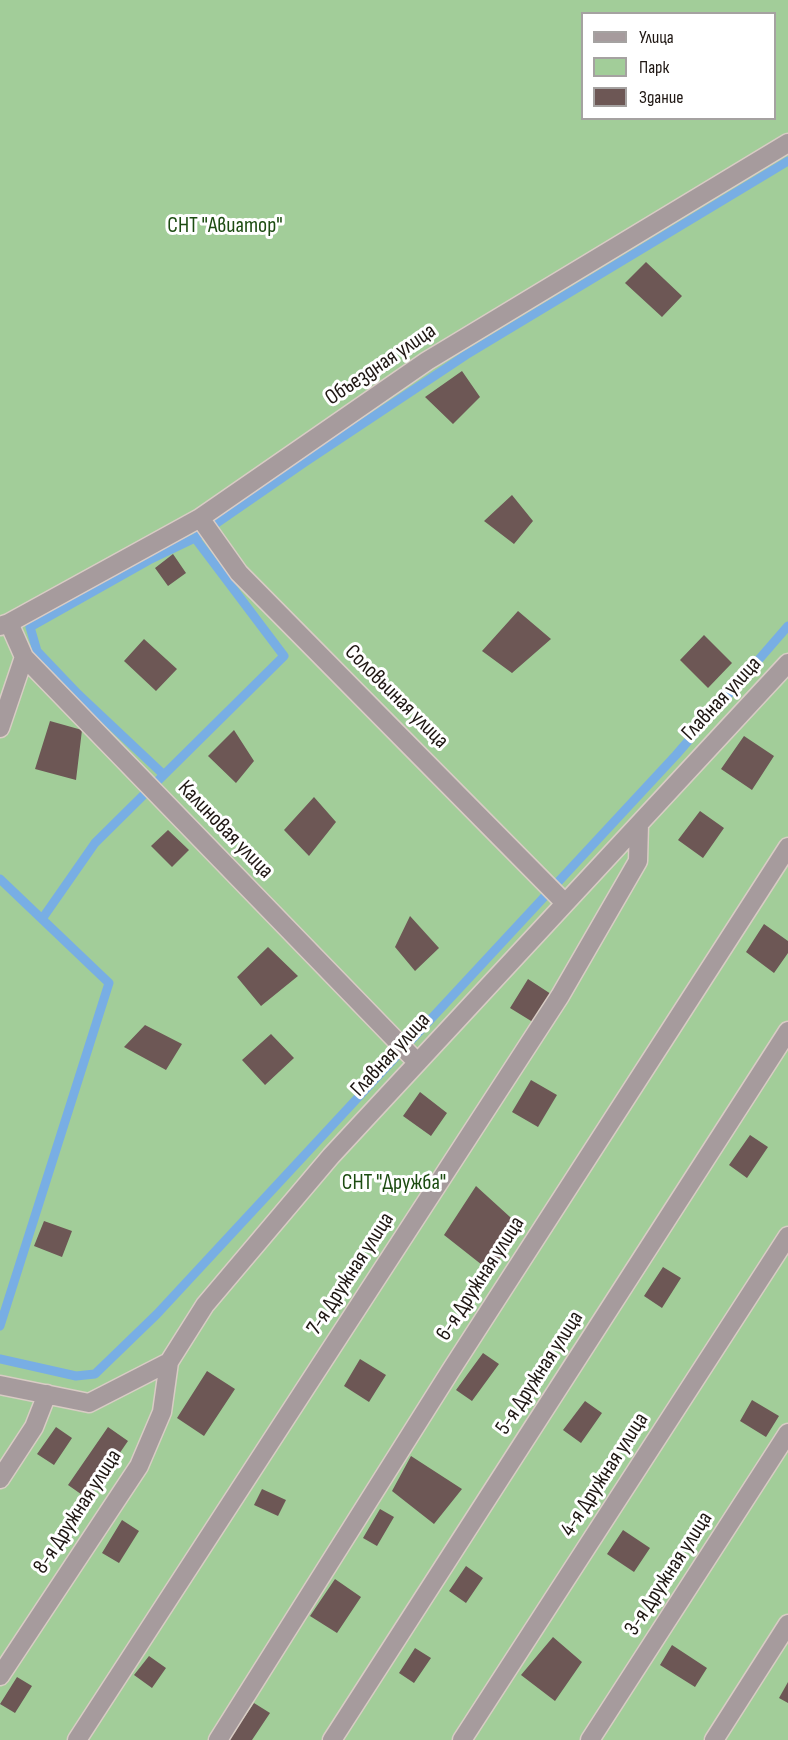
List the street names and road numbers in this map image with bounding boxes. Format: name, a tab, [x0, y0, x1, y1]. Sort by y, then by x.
street label: Объездная улица	[321, 318, 441, 412]
street label: Соловьиная улица	[339, 640, 453, 754]
street label: Главная улица	[677, 652, 767, 746]
street label: Калиновая улица	[172, 775, 278, 885]
street label: Главная улица	[346, 1008, 436, 1102]
street label: 7-я Дружная улица	[302, 1208, 400, 1340]
street label: 6-я Дружная улица	[431, 1212, 531, 1346]
street label: 5-я Дружная улица	[490, 1306, 590, 1440]
street label: 4-я Дружная улица	[555, 1408, 655, 1542]
street label: 8-я Дружная улица	[28, 1445, 128, 1579]
street label: 3-я Дружная улица	[619, 1507, 719, 1641]

